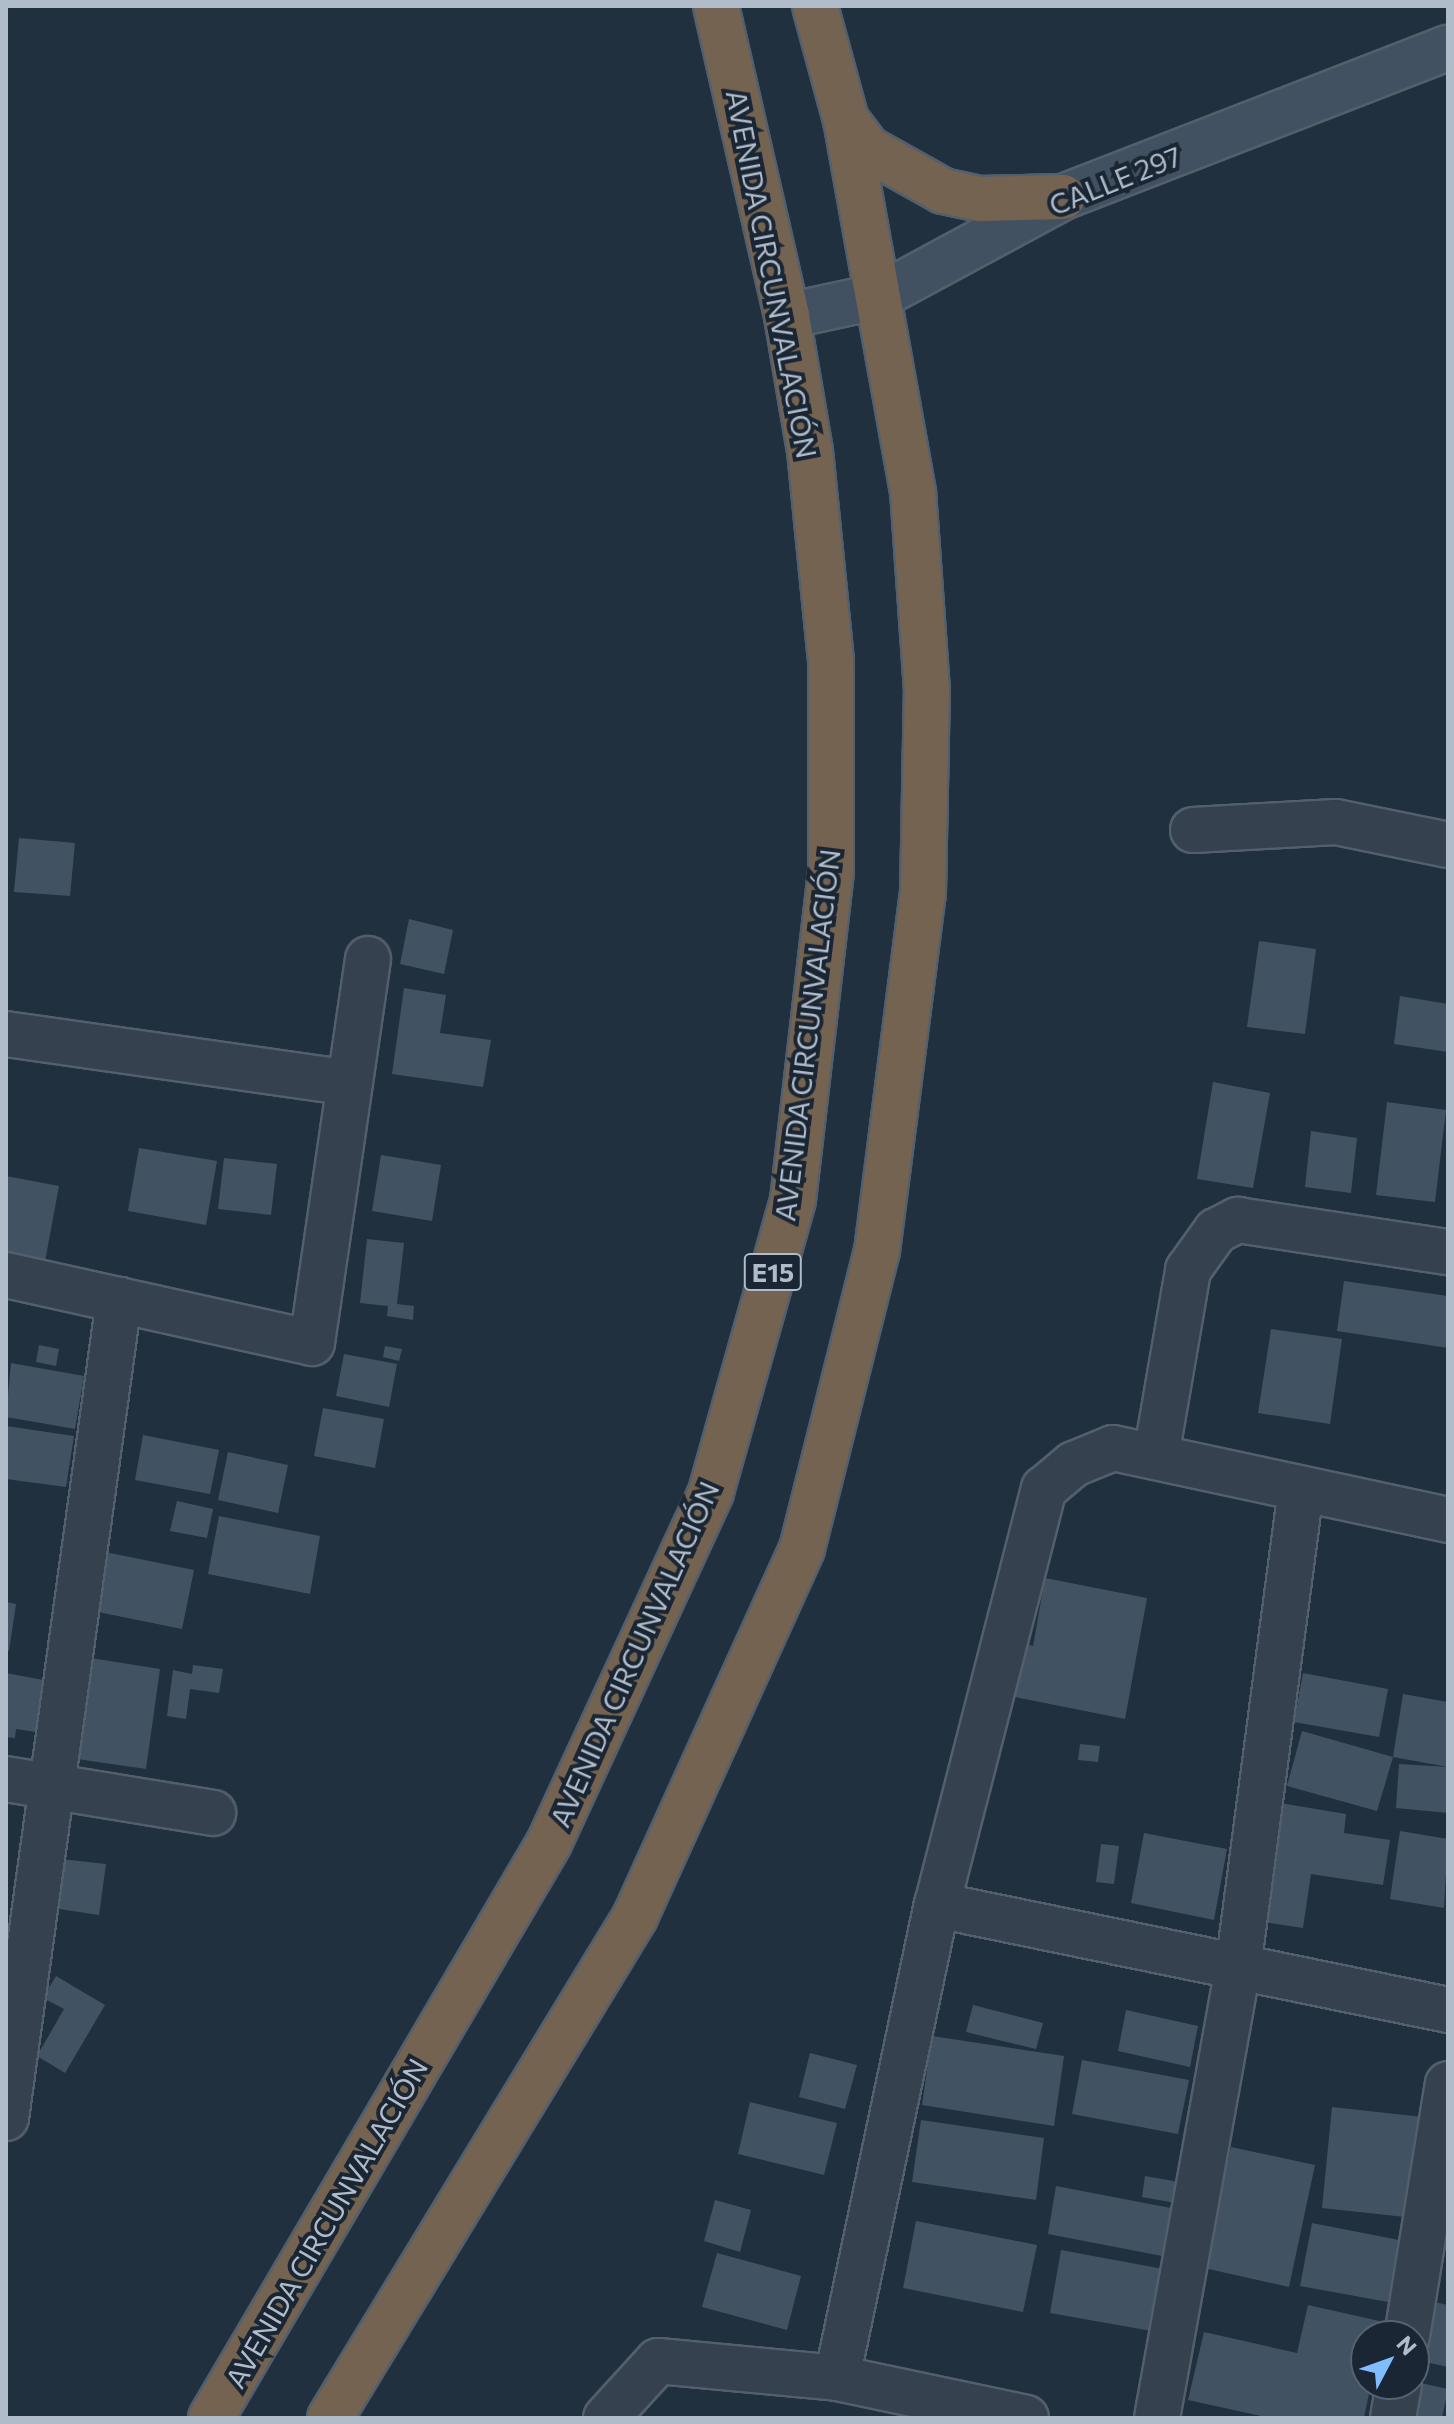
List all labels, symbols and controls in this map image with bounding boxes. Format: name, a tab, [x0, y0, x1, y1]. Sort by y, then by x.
street label: AVENIDA CIRCUNVALACIÓN	[720, 87, 824, 461]
street label: CALLE 297	[1044, 138, 1186, 222]
street label: AVENIDA CIRCUNVALACIÓN	[767, 847, 847, 1223]
road number: E15	[743, 1250, 803, 1294]
street label: AVENIDA CIRCUNVALACIÓN	[542, 1476, 726, 1832]
street label: AVENIDA CIRCUNVALACIÓN	[218, 2052, 434, 2394]
north arrow	[1350, 2320, 1430, 2400]
text: N	[1391, 2330, 1423, 2360]

